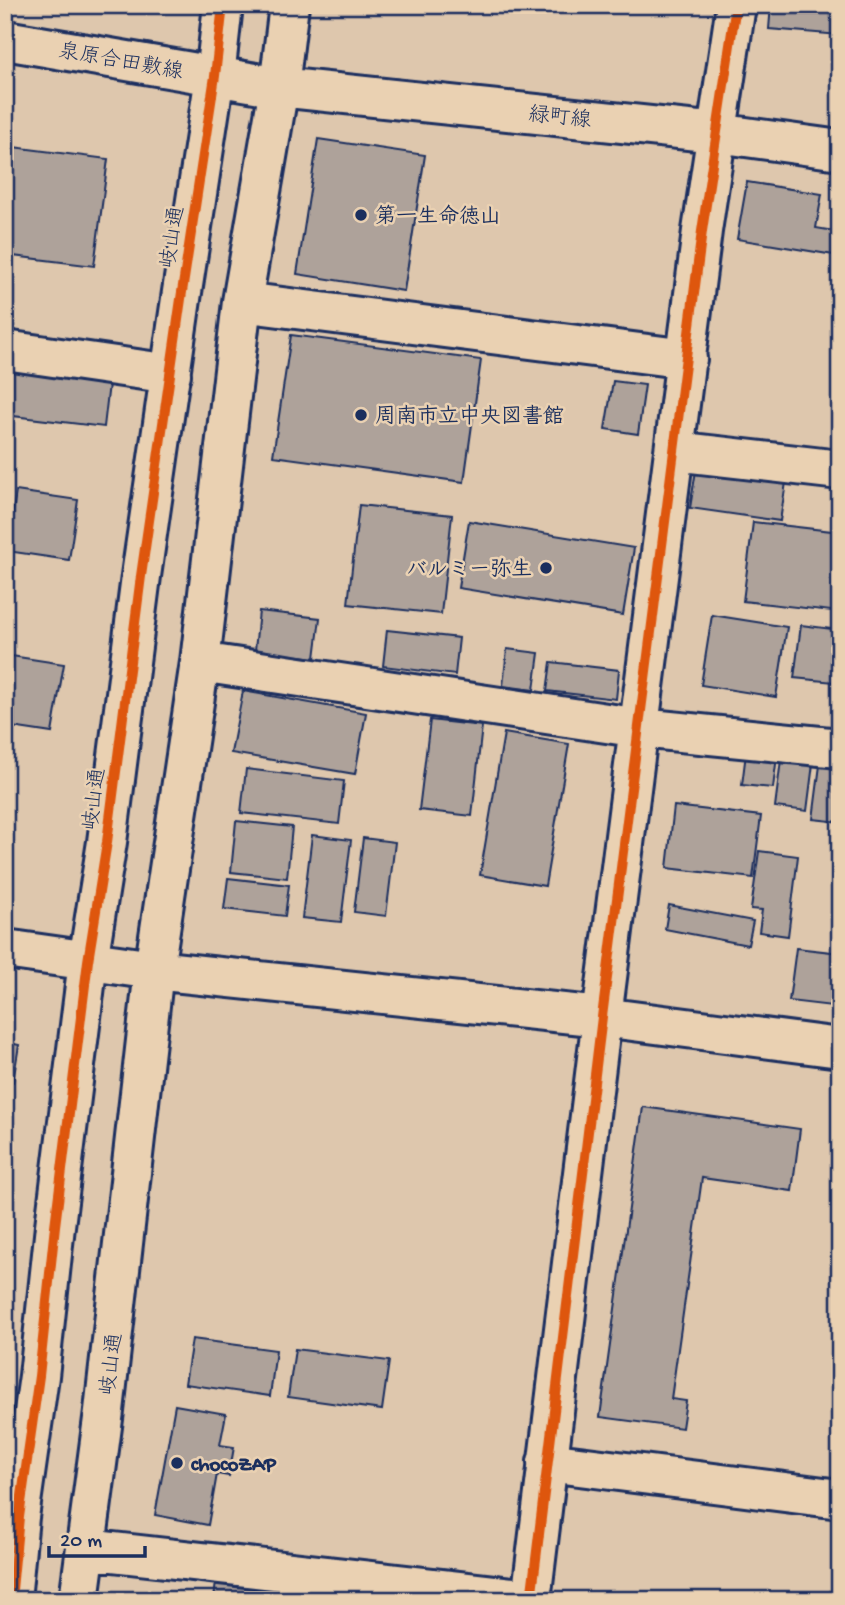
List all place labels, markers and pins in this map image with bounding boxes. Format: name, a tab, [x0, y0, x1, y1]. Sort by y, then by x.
place label: 第一生命徳山	[375, 204, 501, 231]
marker: 第一生命徳山	[353, 207, 369, 223]
place label: 周南市立中央図書館	[375, 404, 564, 431]
marker: 周南市立中央図書館	[353, 407, 369, 423]
place label: バルミー弥生	[406, 557, 532, 584]
marker: バルミー弥生	[538, 560, 554, 576]
place label: chocoZAP	[191, 1454, 277, 1479]
marker: chocoZAP	[169, 1455, 185, 1471]

